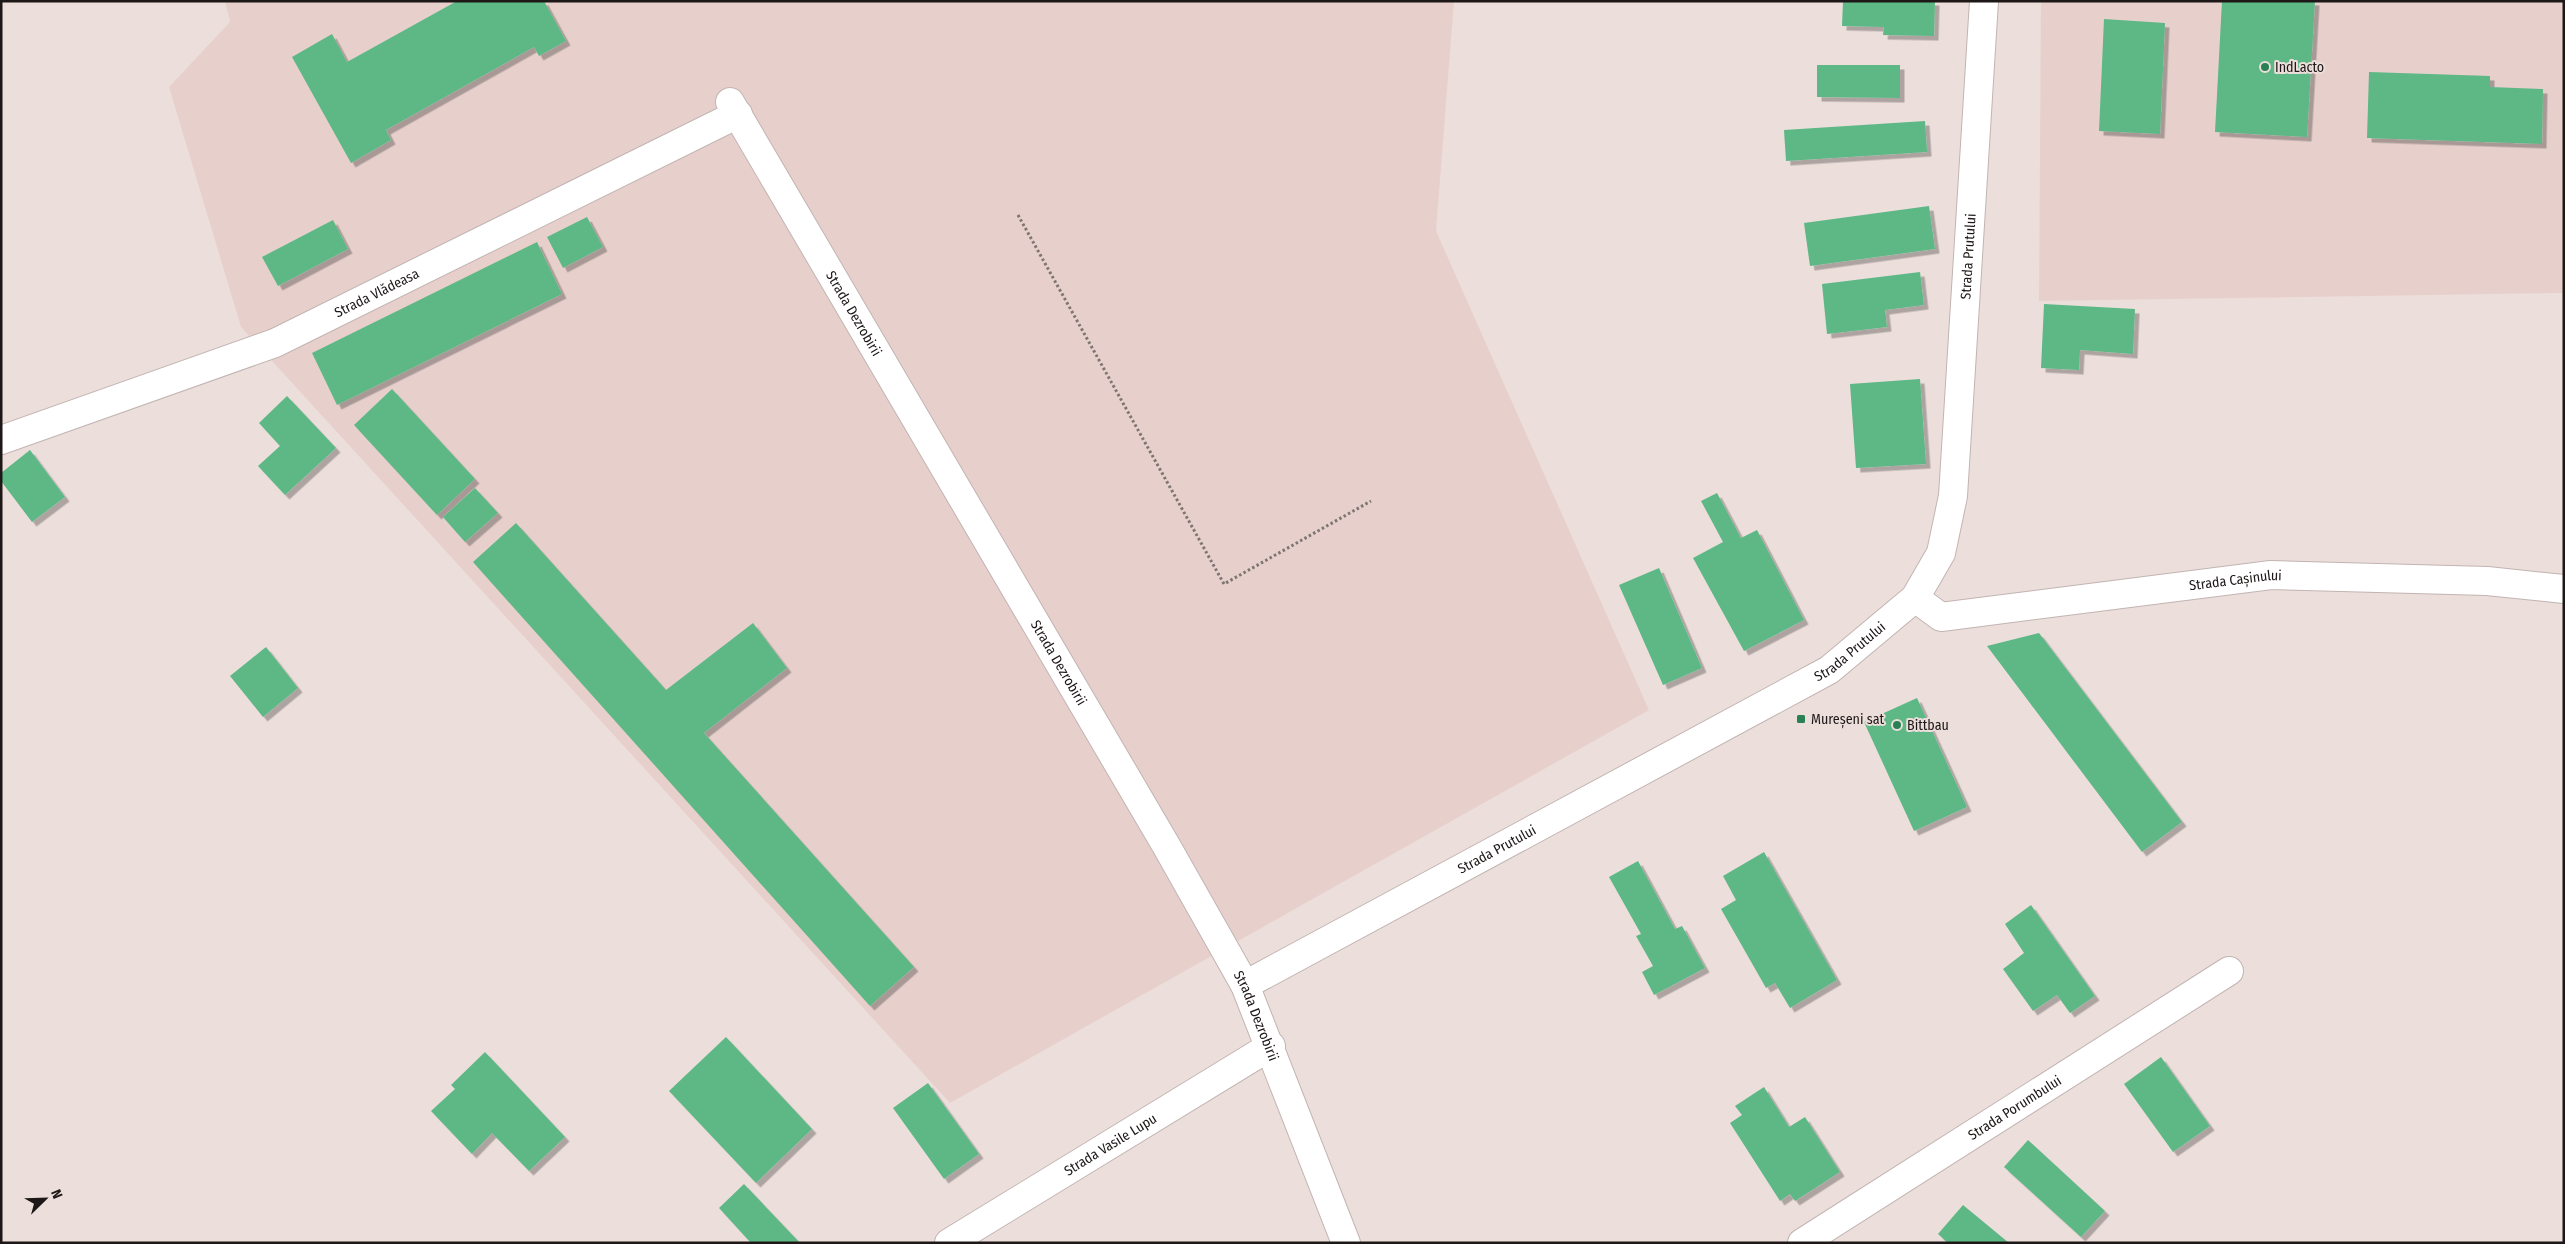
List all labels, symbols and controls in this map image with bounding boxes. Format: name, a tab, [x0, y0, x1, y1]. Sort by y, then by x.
place label: IndLacto	[2275, 59, 2324, 76]
marker: IndLacto	[2259, 61, 2271, 73]
street label: Strada Prutului	[1957, 213, 1979, 300]
street label: Strada Vlădeasa	[332, 265, 422, 321]
street label: Strada Dezrobirii	[822, 268, 886, 359]
street label: Strada Cașinului	[2188, 566, 2282, 594]
street label: Strada Dezrobirii	[1027, 617, 1090, 708]
street label: Strada Prutului	[1811, 618, 1889, 685]
place label: Mureșeni sat	[1811, 711, 1885, 729]
marker: Mureșeni sat	[1795, 713, 1807, 725]
place label: Bittbau	[1907, 717, 1949, 734]
marker: Bittbau	[1891, 719, 1903, 731]
street label: Strada Prutului	[1455, 821, 1539, 877]
street label: Strada Dezrobirii	[1230, 968, 1282, 1063]
street label: Strada Porumbului	[1965, 1072, 2064, 1144]
street label: Strada Vasile Lupu	[1061, 1110, 1160, 1179]
north arrow	[20, 1174, 70, 1224]
text: N	[47, 1187, 66, 1201]

